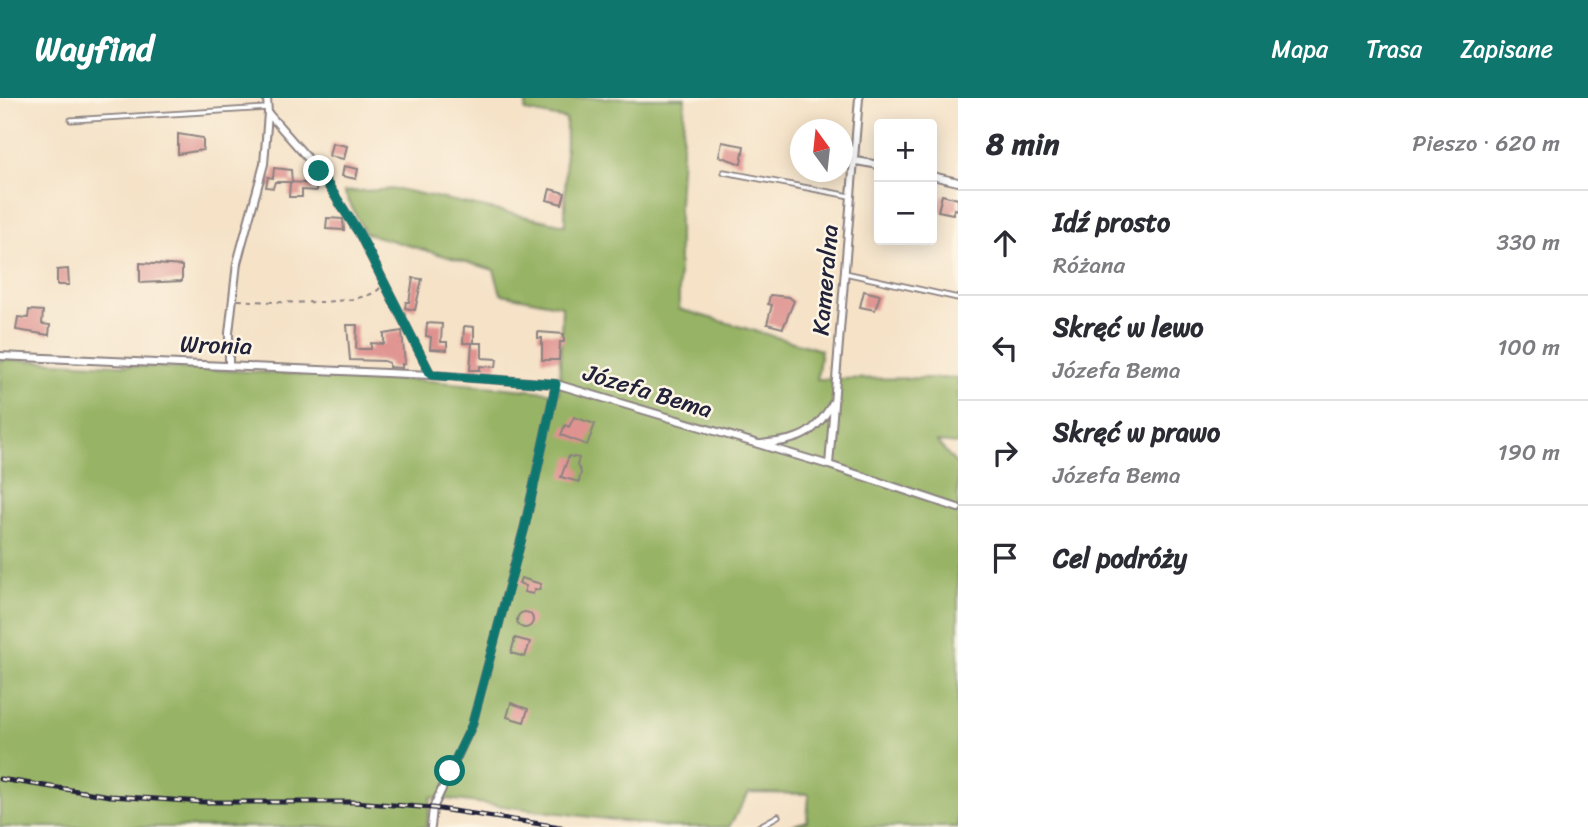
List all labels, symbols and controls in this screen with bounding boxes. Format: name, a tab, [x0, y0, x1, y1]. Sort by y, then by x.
text: Wayfind	[35, 20, 154, 78]
text: Mapa	[1272, 28, 1328, 70]
text: Trasa	[1366, 28, 1422, 70]
text: Zapisane	[1460, 28, 1553, 70]
text: 8 min	[986, 117, 1059, 171]
north arrow	[790, 119, 853, 182]
map controls	[874, 119, 937, 245]
button: +	[874, 119, 937, 182]
text: Pieszo · 620 m	[1412, 123, 1560, 164]
route end	[303, 155, 334, 186]
button: −	[874, 182, 937, 245]
text: Idź prosto	[1053, 199, 1170, 245]
text: 330 m	[1497, 222, 1560, 263]
street label: Kameralna	[799, 223, 851, 337]
icon: ahead	[986, 224, 1024, 262]
text: Różana	[1053, 245, 1125, 286]
text: Skręć w lewo	[1053, 304, 1204, 350]
street label: Wronia	[179, 323, 253, 367]
text: 100 m	[1497, 327, 1560, 368]
icon: left	[986, 329, 1024, 367]
text: Józefa Bema	[1053, 350, 1181, 391]
street label: Józefa Bema	[577, 351, 718, 431]
text: Skręć w prawo	[1053, 409, 1220, 455]
text: 190 m	[1498, 432, 1560, 473]
icon: right	[986, 434, 1024, 472]
text: Józefa Bema	[1053, 455, 1181, 496]
text: Cel podróży	[1053, 535, 1187, 581]
icon: arrive	[986, 539, 1024, 577]
route start	[434, 755, 465, 786]

